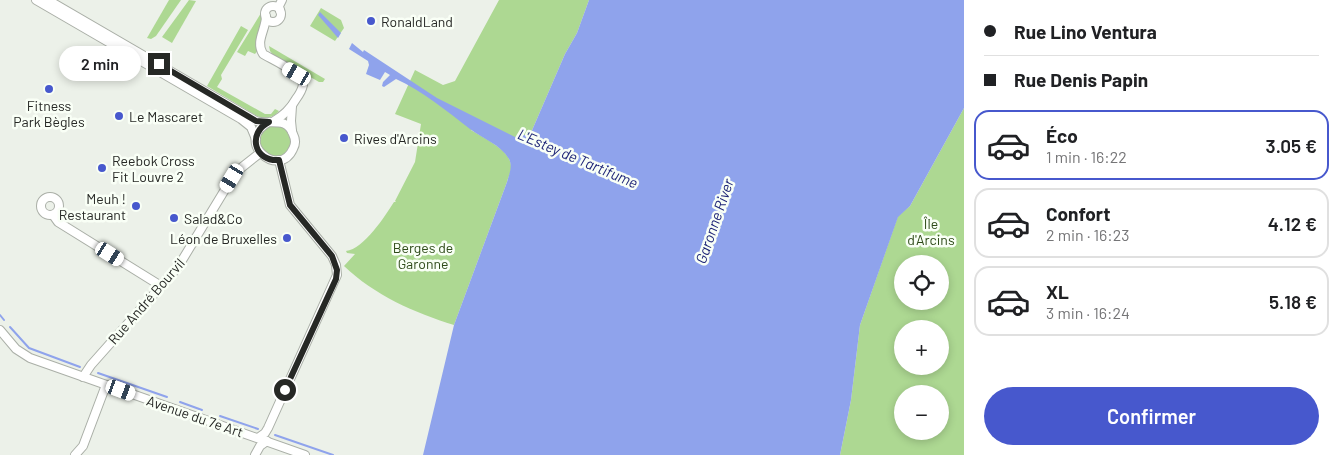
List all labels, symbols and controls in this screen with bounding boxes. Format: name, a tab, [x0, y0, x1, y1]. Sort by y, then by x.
place label: RonaldLand	[381, 13, 453, 30]
marker: RonaldLand	[365, 15, 377, 27]
text: Rue Lino Ventura	[1014, 20, 1157, 43]
callout: 2 min	[59, 46, 142, 82]
route end	[148, 53, 170, 75]
text: 2 min	[81, 54, 119, 73]
car	[280, 60, 313, 88]
text: Rue Denis Papin	[1014, 68, 1148, 91]
marker: Fitness Park Bègles	[43, 83, 55, 95]
place label: Fitness Park Bègles	[13, 97, 85, 130]
place label: Le Mascaret	[129, 108, 203, 125]
marker: Le Mascaret	[113, 110, 125, 122]
icon: car	[986, 123, 1031, 168]
text: Éco	[1046, 124, 1078, 147]
water label: L'Estey de Tartifume	[515, 125, 641, 192]
place label: Rives d'Arcins	[354, 130, 437, 147]
marker: Rives d'Arcins	[338, 132, 350, 144]
text: 3.05 €	[1266, 134, 1317, 157]
text: 1 min · 16:22	[1046, 147, 1127, 166]
place label: Reebok Cross Fit Louvre 2	[112, 152, 195, 185]
car	[217, 161, 246, 195]
marker: Reebok Cross Fit Louvre 2	[96, 162, 108, 174]
water label: Garonne River	[691, 176, 737, 266]
place label: Meuh ! Restaurant	[59, 190, 126, 223]
marker: Meuh ! Restaurant	[130, 200, 142, 212]
icon: car	[986, 201, 1031, 246]
text: Confort	[1046, 202, 1110, 225]
place label: Salad&Co	[184, 210, 243, 227]
marker: Salad&Co	[168, 212, 180, 224]
text: 4.12 €	[1268, 212, 1317, 235]
park label: Île d'Arcins	[907, 215, 955, 248]
text: 2 min · 16:23	[1046, 225, 1129, 244]
place label: Léon de Bruxelles	[170, 230, 277, 247]
marker: Léon de Bruxelles	[281, 232, 293, 244]
park label: Berges de Garonne	[393, 239, 453, 272]
car	[93, 240, 126, 268]
street label: Rue André Bourvil	[104, 255, 188, 347]
map controls	[894, 255, 949, 440]
button: locate	[894, 255, 949, 310]
icon: car	[986, 279, 1031, 324]
text: XL	[1046, 280, 1069, 303]
text: 5.18 €	[1269, 290, 1317, 313]
text: 3 min · 16:24	[1046, 303, 1130, 322]
button: +	[894, 320, 949, 375]
car	[104, 378, 137, 402]
route start	[274, 379, 296, 401]
button: −	[894, 385, 949, 440]
button: Confirmer	[984, 387, 1319, 445]
street label: Avenue du 7e Art	[144, 392, 246, 440]

